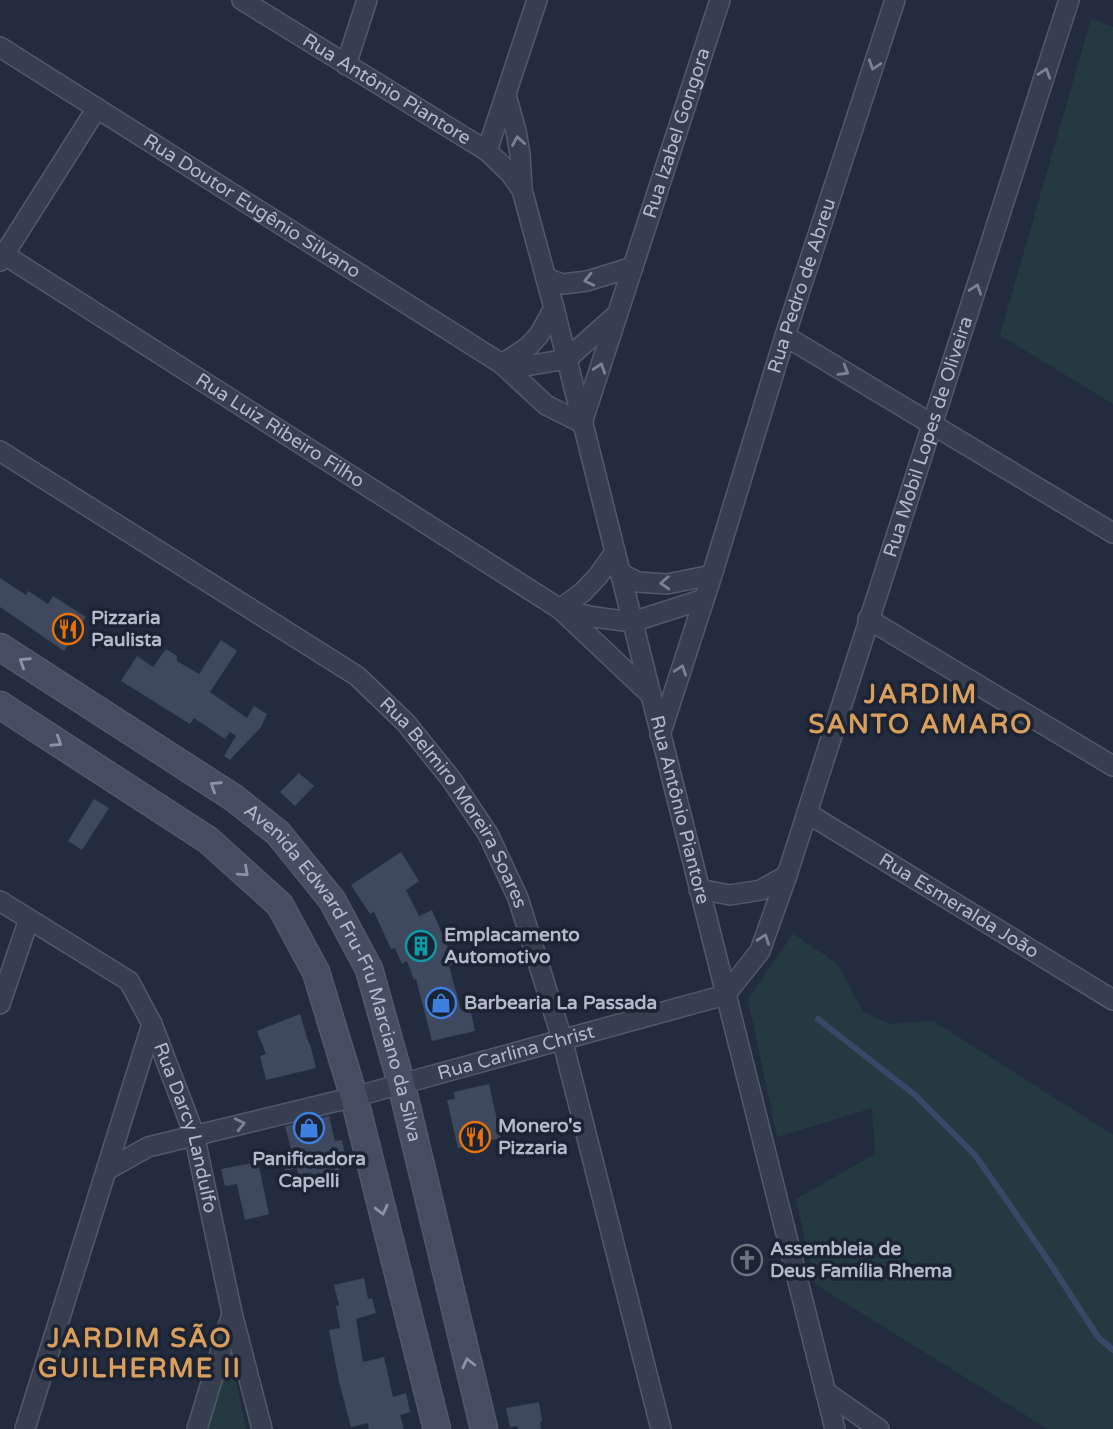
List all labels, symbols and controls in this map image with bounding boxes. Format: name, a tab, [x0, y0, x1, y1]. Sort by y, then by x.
street label: Rua Antônio Piantore	[299, 29, 475, 149]
street label: Rua Izabel Gongora	[639, 45, 715, 221]
one-way arrow	[868, 58, 882, 71]
one-way arrow	[1037, 67, 1052, 79]
street label: Rua Doutor Eugênio Silvano	[139, 129, 365, 283]
one-way arrow	[511, 136, 526, 147]
street label: Rua Pedro de Abreu	[763, 196, 840, 376]
one-way arrow	[584, 271, 596, 286]
one-way arrow	[968, 284, 982, 296]
street label: Rua Mobil Lopes de Oliveira	[879, 314, 977, 560]
one-way arrow	[592, 363, 606, 375]
one-way arrow	[836, 363, 849, 376]
street label: Rua Luiz Ribeiro Filho	[192, 369, 368, 492]
one-way arrow	[659, 575, 670, 590]
place label: Pizzaria Paulista	[91, 607, 162, 651]
restaurant icon: Pizzaria Paulista	[51, 612, 85, 646]
one-way arrow	[19, 658, 32, 670]
one-way arrow	[673, 665, 688, 677]
district label: JARDIM SANTO AMARO	[809, 679, 1033, 740]
street label: Rua Belmiro Moreira Soares	[375, 693, 531, 911]
street label: Rua Antônio Piantore	[646, 713, 714, 906]
one-way arrow	[50, 733, 63, 746]
one-way arrow	[210, 781, 223, 794]
street label: Avenida Edward Fru-Fru Marciano da Silva	[240, 799, 426, 1144]
street label: Rua Esmeralda João	[875, 849, 1043, 963]
one-way arrow	[236, 863, 249, 876]
place label: Emplacamento Automotivo	[444, 924, 580, 968]
building icon: Emplacamento Automotivo	[404, 929, 438, 963]
one-way arrow	[756, 934, 770, 946]
shop icon: Barbearia La Passada	[424, 986, 458, 1020]
place label: Barbearia La Passada	[464, 992, 657, 1014]
street label: Rua Carlina Christ	[435, 1020, 597, 1085]
street label: Rua Darcy Landulfo	[149, 1039, 221, 1215]
shop icon: Panificadora Capelli	[292, 1111, 326, 1145]
place label: Monero's Pizzaria	[498, 1115, 582, 1159]
one-way arrow	[234, 1117, 246, 1132]
restaurant icon: Monero's Pizzaria	[458, 1120, 492, 1154]
place label: Panificadora Capelli	[252, 1148, 366, 1193]
one-way arrow	[374, 1204, 388, 1216]
place label: Assembleia de Deus Família Rhema	[770, 1238, 952, 1282]
church icon: Assembleia de Deus Família Rhema	[730, 1243, 764, 1277]
district label: JARDIM SÃO GUILHERME II	[38, 1323, 242, 1384]
one-way arrow	[462, 1357, 476, 1369]

